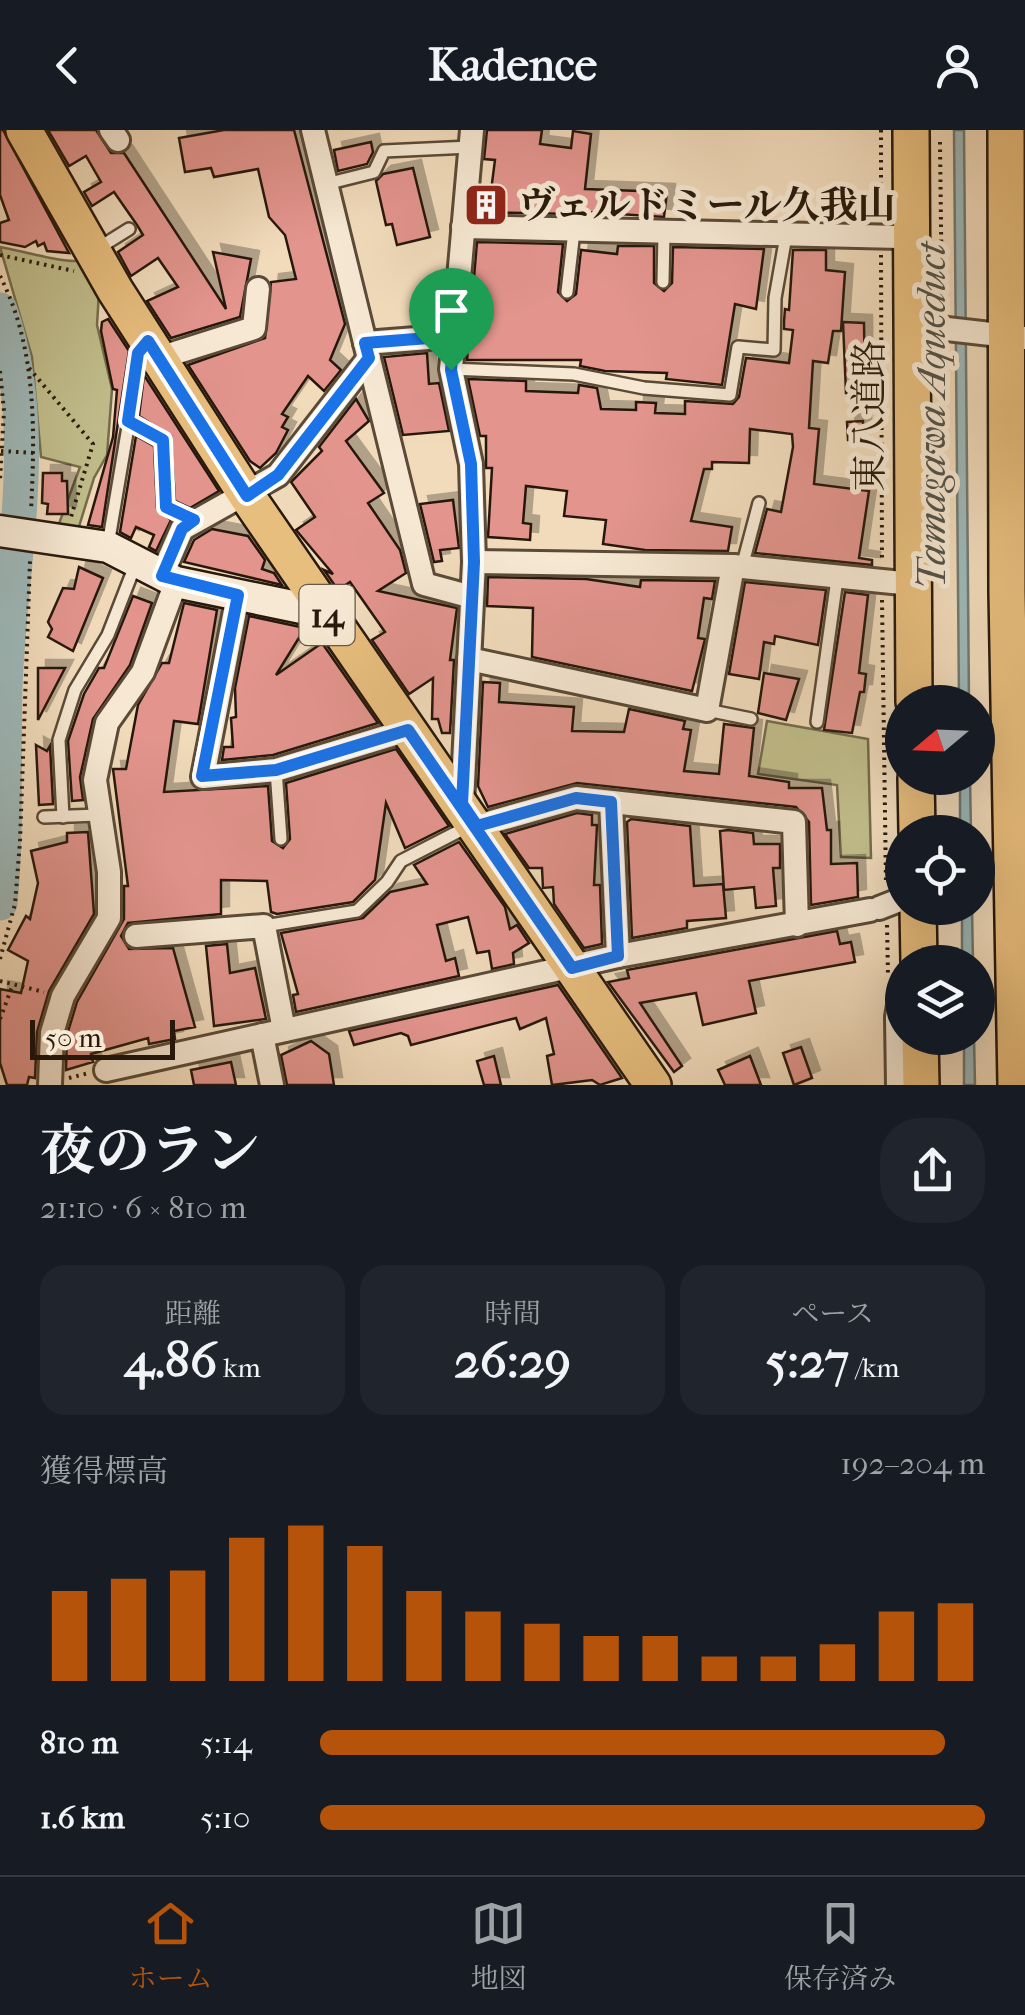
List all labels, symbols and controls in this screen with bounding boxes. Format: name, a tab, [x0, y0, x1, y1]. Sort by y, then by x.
icon: back	[40, 38, 95, 93]
icon: person	[930, 38, 985, 93]
text: Kadence	[428, 39, 597, 92]
building icon: ヴェルドミール久我山	[463, 182, 509, 228]
place label: ヴェルドミール久我山	[518, 183, 896, 228]
water label: Tamagawa Aqueduct	[909, 240, 955, 590]
pin	[409, 268, 494, 371]
icon: arrive	[424, 283, 479, 338]
street label: 東八道路	[847, 340, 892, 492]
road number: 14	[300, 585, 354, 645]
north arrow	[885, 685, 995, 795]
map controls	[885, 685, 995, 1055]
button: locate	[885, 815, 995, 925]
button: layers	[885, 945, 995, 1055]
scale bar	[30, 1015, 175, 1060]
text: 50 m	[45, 1021, 102, 1054]
button: share	[880, 1118, 985, 1223]
text: 夜のラン	[40, 1119, 260, 1183]
text: 21:10 · 6 × 810 m	[40, 1189, 247, 1226]
text: 距離	[164, 1297, 221, 1330]
text: 時間	[484, 1297, 541, 1330]
text: ペース	[791, 1297, 874, 1330]
text: 4.86	[124, 1331, 217, 1390]
text: 26:29	[454, 1331, 571, 1390]
text: 5:27	[765, 1331, 849, 1390]
text: km	[217, 1351, 261, 1384]
text: /km	[849, 1351, 900, 1384]
text: 192–204 m	[840, 1445, 985, 1482]
text: 獲得標高	[40, 1453, 168, 1490]
text: 810 m	[40, 1724, 118, 1761]
text: 5:14	[200, 1724, 252, 1761]
text: 1.6 km	[40, 1799, 125, 1836]
text: 5:10	[200, 1799, 250, 1836]
tab: ホーム	[129, 1896, 213, 1996]
tab: 地図	[470, 1896, 526, 1996]
tab: 保存済み	[784, 1896, 896, 1996]

